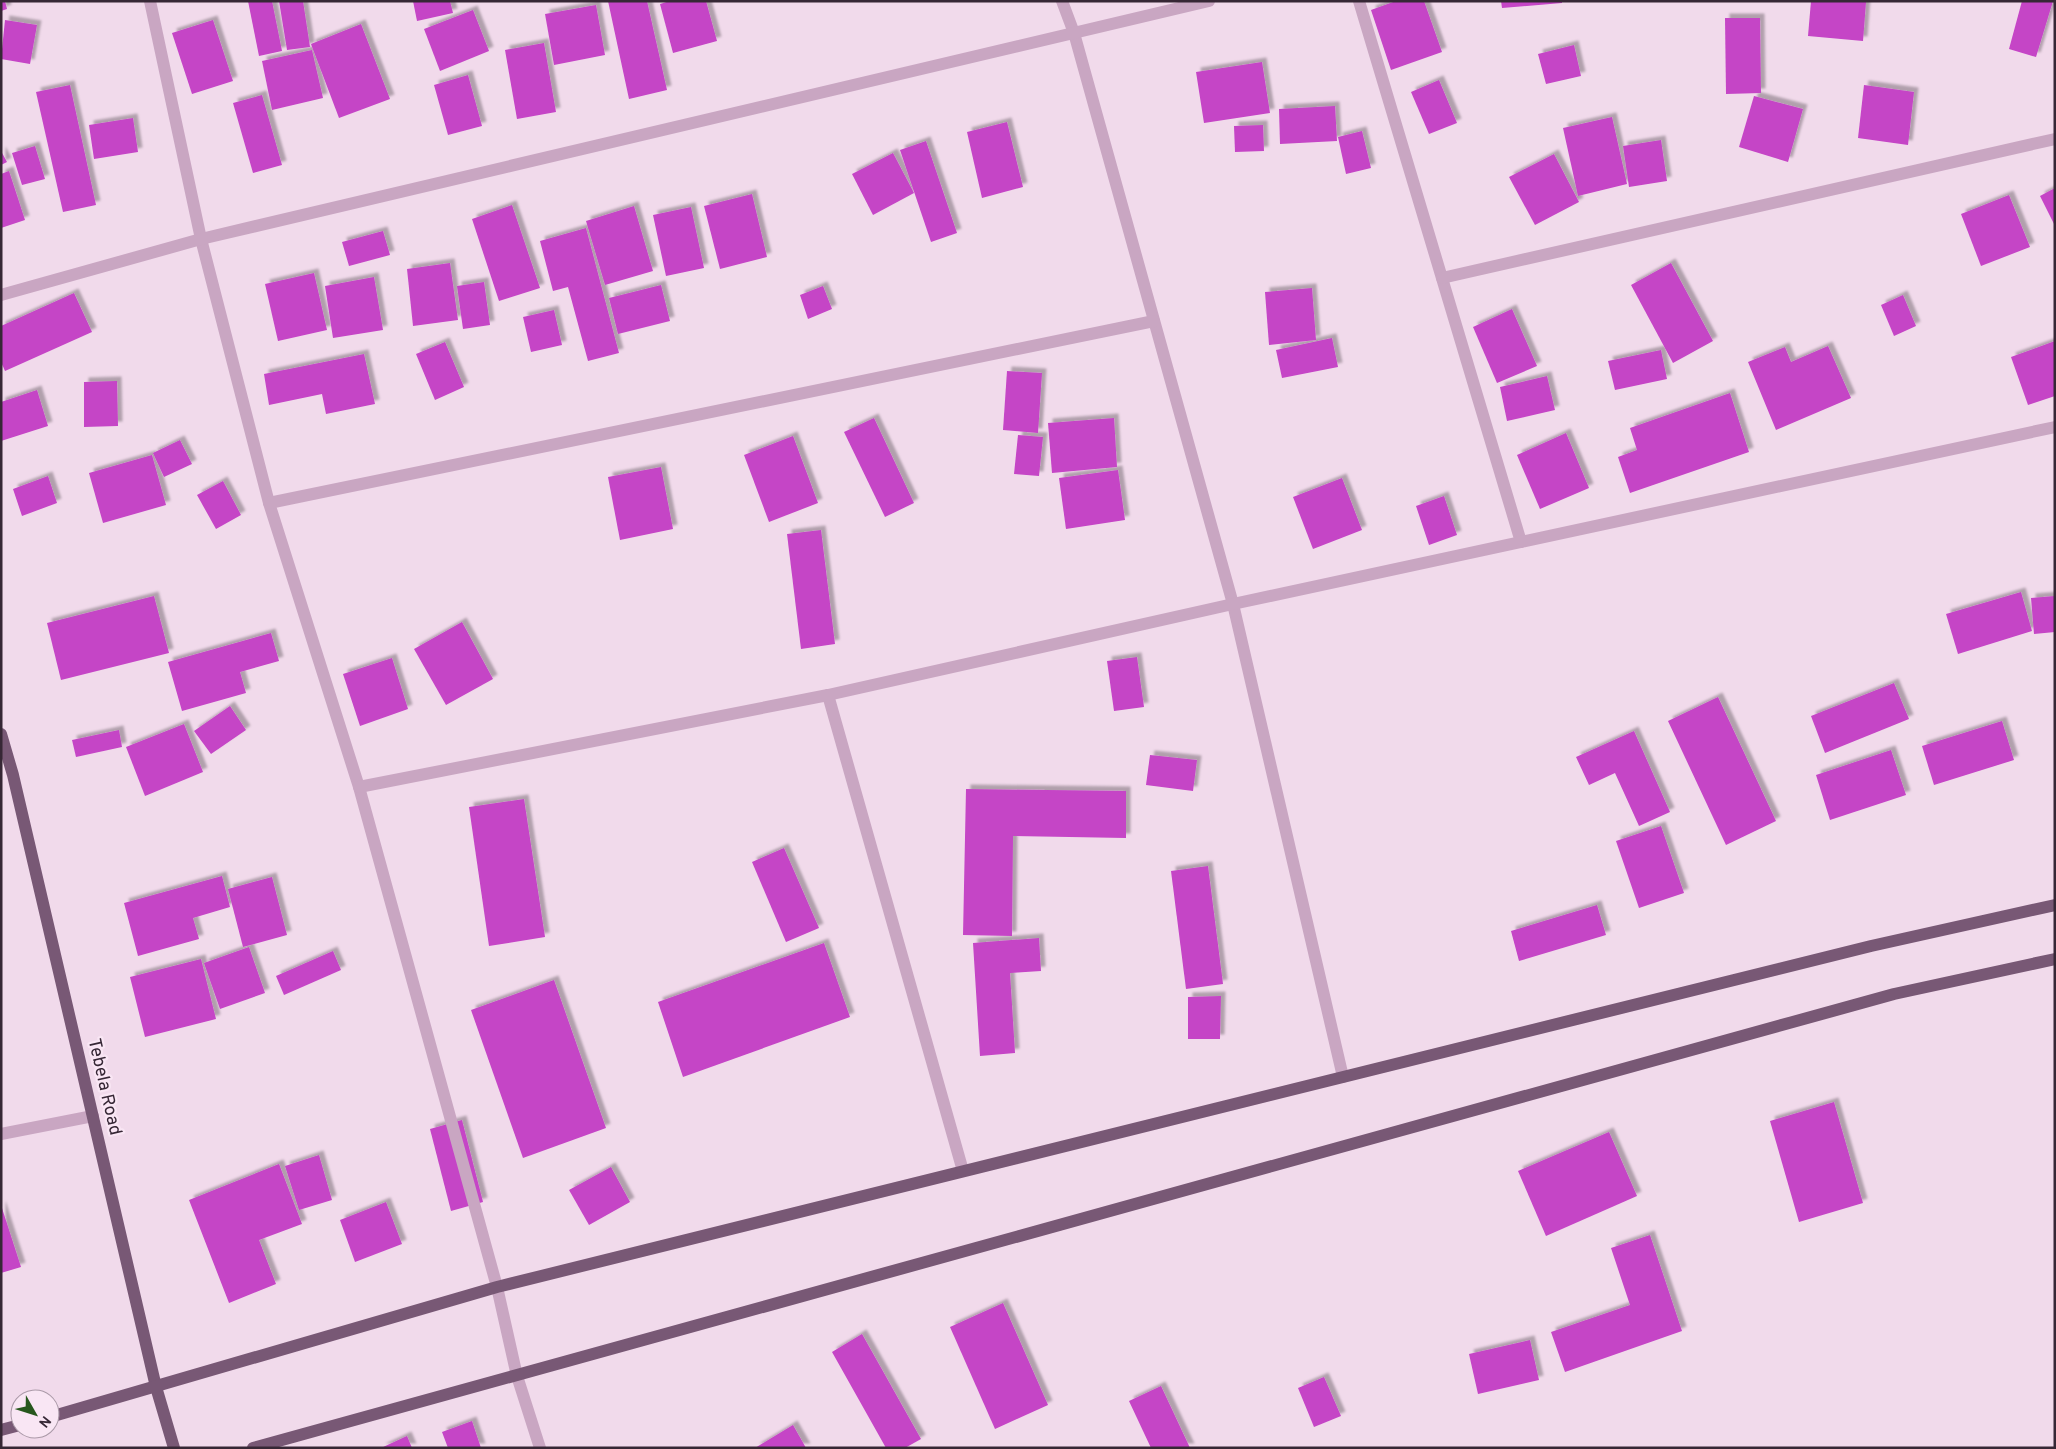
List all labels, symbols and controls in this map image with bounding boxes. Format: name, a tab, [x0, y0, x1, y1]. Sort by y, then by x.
street label: Tebela Road	[82, 1036, 126, 1138]
north arrow	[10, 1389, 60, 1439]
text: N	[34, 1412, 54, 1430]

